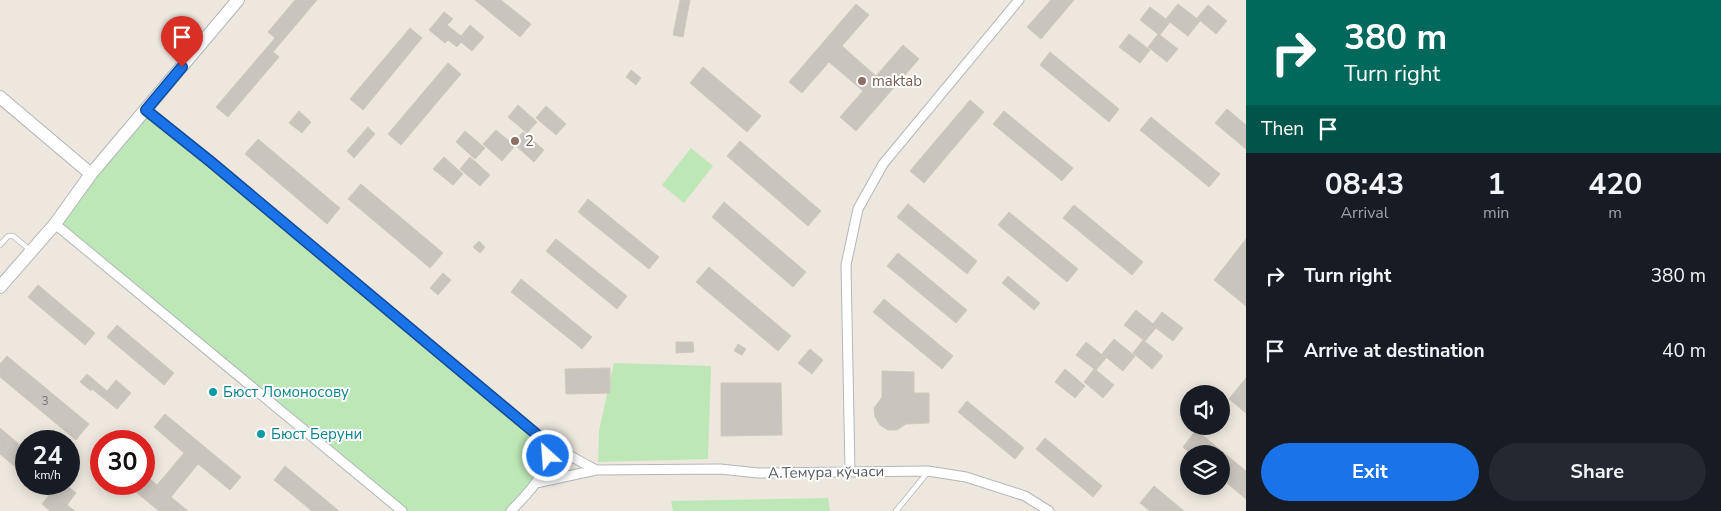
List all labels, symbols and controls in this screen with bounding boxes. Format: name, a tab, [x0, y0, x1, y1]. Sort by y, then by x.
text: 380 m	[1344, 14, 1447, 61]
pin	[161, 16, 203, 67]
icon: right	[1261, 20, 1326, 85]
icon: arrive	[168, 23, 196, 51]
text: Turn right	[1344, 59, 1440, 89]
place label: maktab	[872, 71, 922, 91]
marker: maktab	[856, 75, 868, 87]
icon: arrive	[1314, 115, 1342, 143]
text: Then	[1261, 116, 1304, 142]
place label: 2	[525, 131, 534, 151]
marker: 2	[509, 135, 521, 147]
text: 08:43	[1325, 164, 1404, 205]
text: 1	[1487, 164, 1505, 205]
text: 420	[1588, 164, 1642, 205]
text: Arrival	[1340, 202, 1389, 224]
text: min	[1483, 202, 1509, 224]
text: m	[1608, 202, 1622, 224]
icon: right	[1261, 262, 1289, 290]
text: Turn right	[1304, 263, 1391, 289]
text: 380 m	[1651, 263, 1706, 289]
icon: arrive	[1261, 337, 1289, 365]
text: Arrive at destination	[1304, 338, 1485, 364]
text: 40 m	[1662, 338, 1706, 364]
place label: Бюст Ломоносову	[223, 382, 349, 402]
map controls	[1180, 385, 1230, 495]
button: sound	[1180, 385, 1230, 435]
marker: Бюст Ломоносову	[207, 386, 219, 398]
house number: 3	[41, 393, 49, 409]
place label: Бюст Беруни	[271, 424, 362, 444]
marker: Бюст Беруни	[255, 428, 267, 440]
position arrow	[521, 429, 573, 481]
speed limit sign: 30	[90, 430, 155, 495]
text: 24	[32, 439, 63, 473]
button: Exit	[1261, 443, 1479, 501]
button: Share	[1489, 443, 1706, 501]
button: layers	[1180, 445, 1230, 495]
street label: А.Темура кўчаси	[768, 461, 884, 483]
text: km/h	[34, 467, 61, 483]

